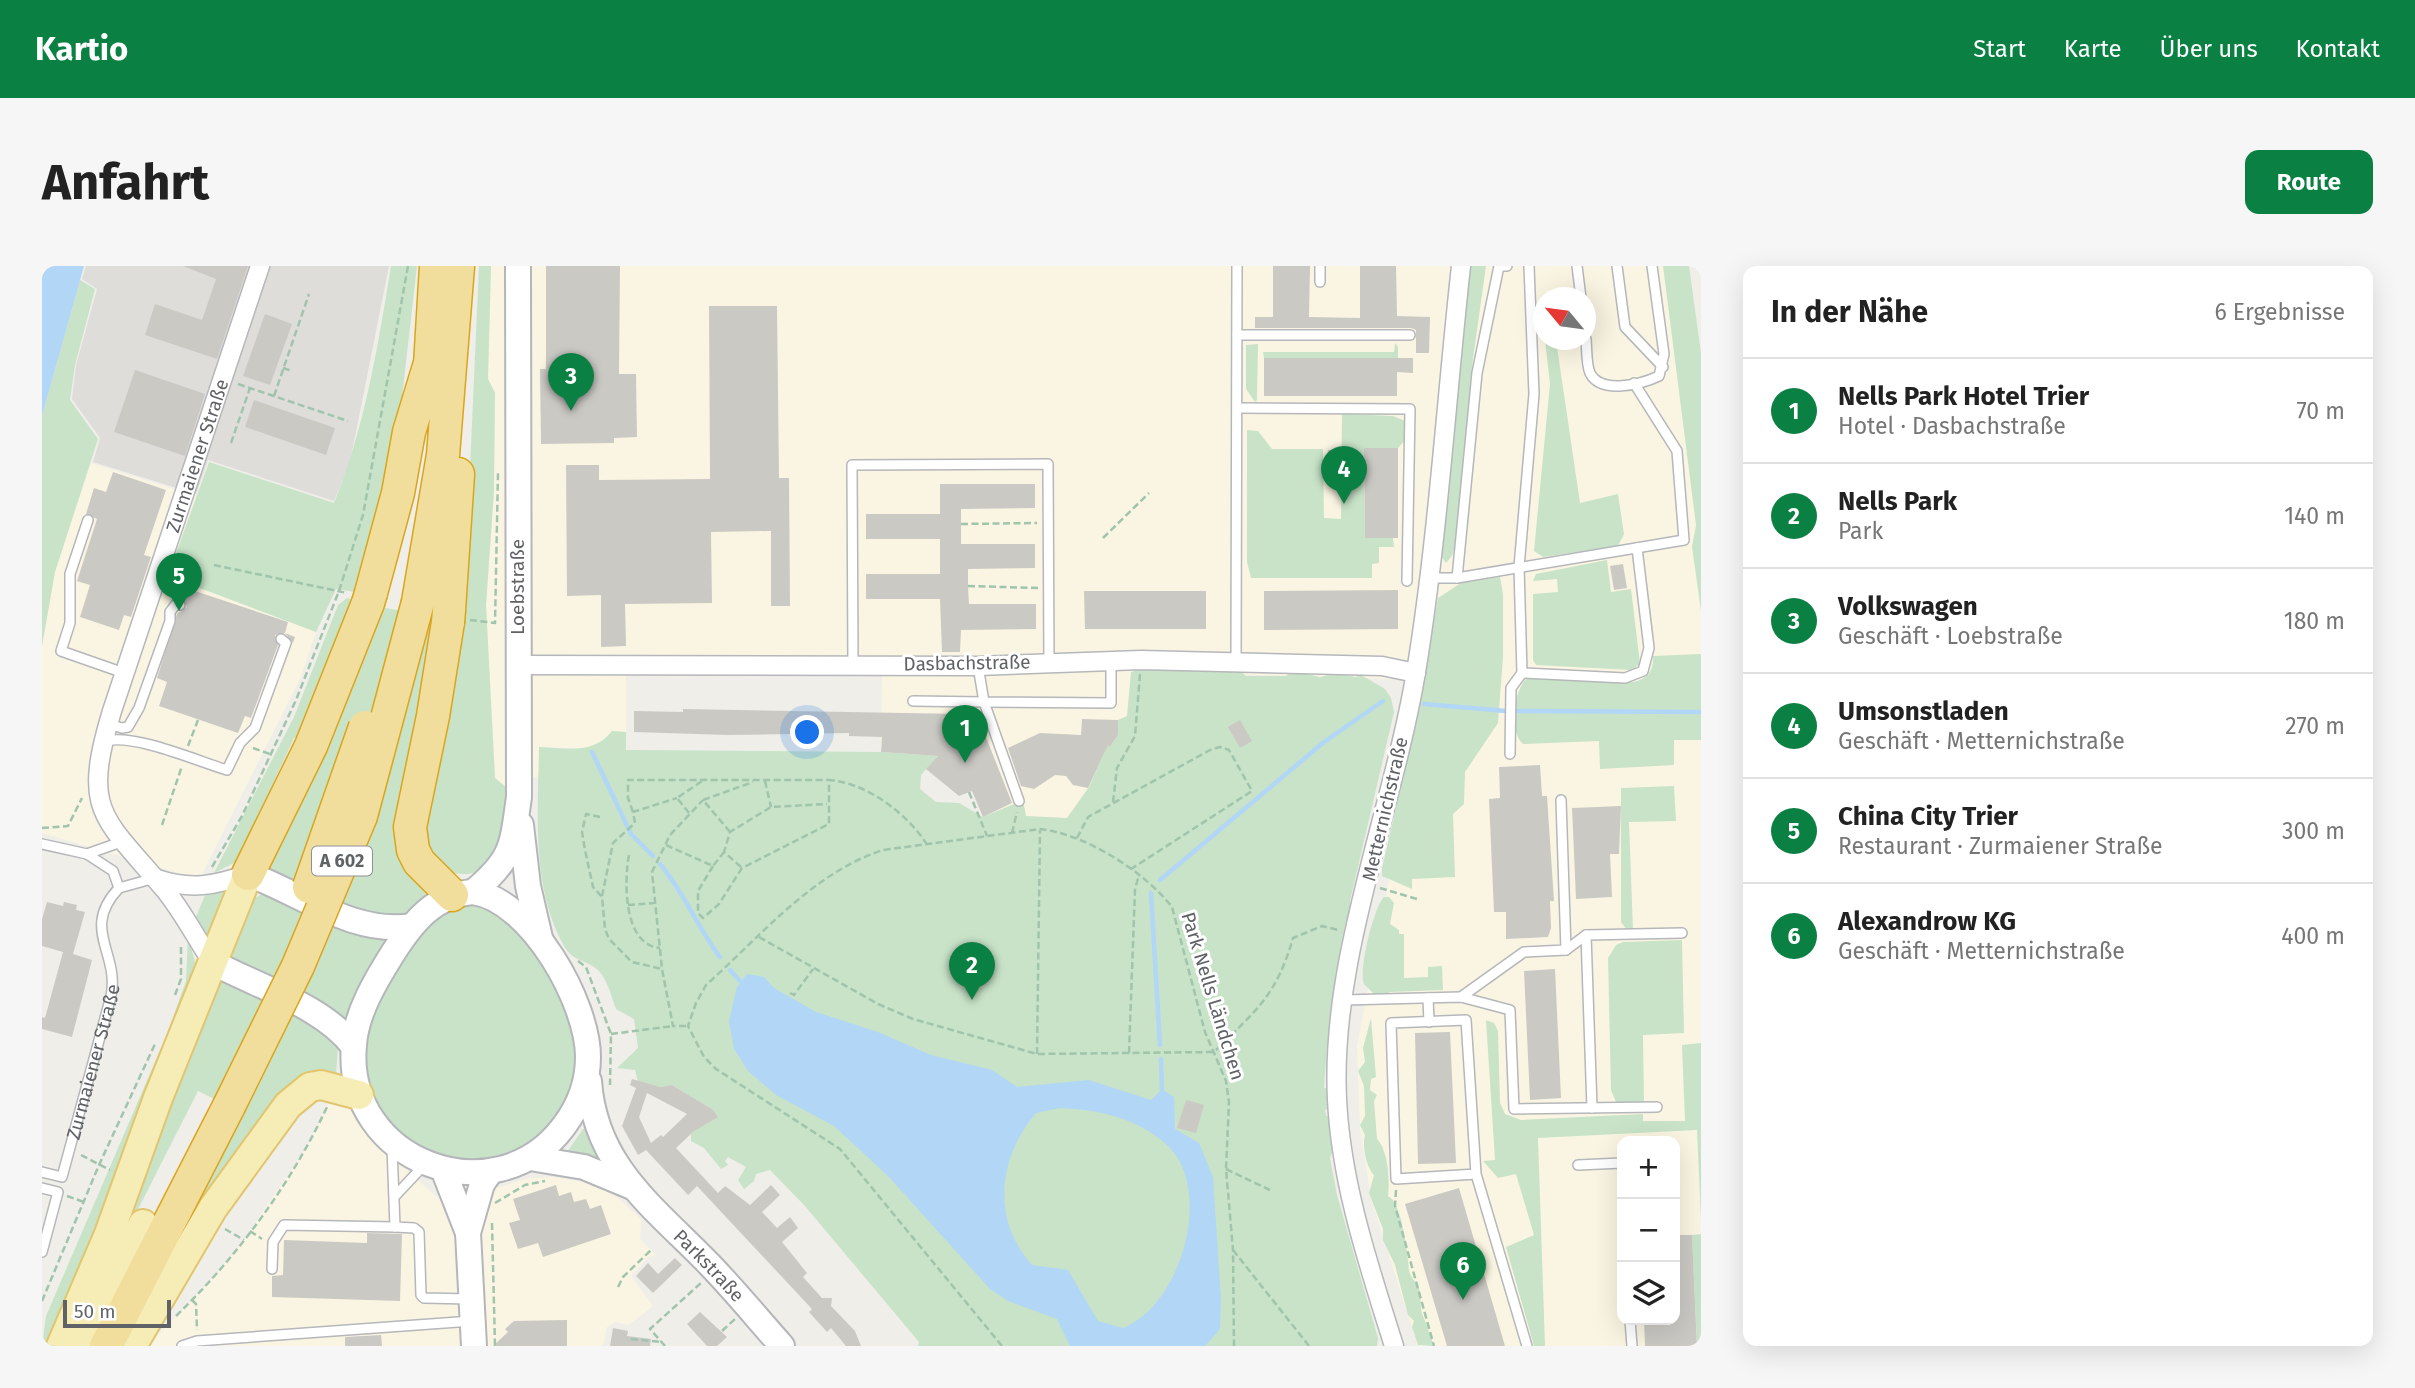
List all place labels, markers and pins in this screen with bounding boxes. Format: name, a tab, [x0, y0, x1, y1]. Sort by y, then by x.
pin: 3	[548, 353, 594, 411]
pin: 4	[1321, 446, 1367, 504]
pin: 5	[156, 553, 202, 611]
pin: 1	[942, 705, 988, 763]
pin: 2	[949, 942, 995, 1000]
pin: 6	[1440, 1242, 1486, 1300]

